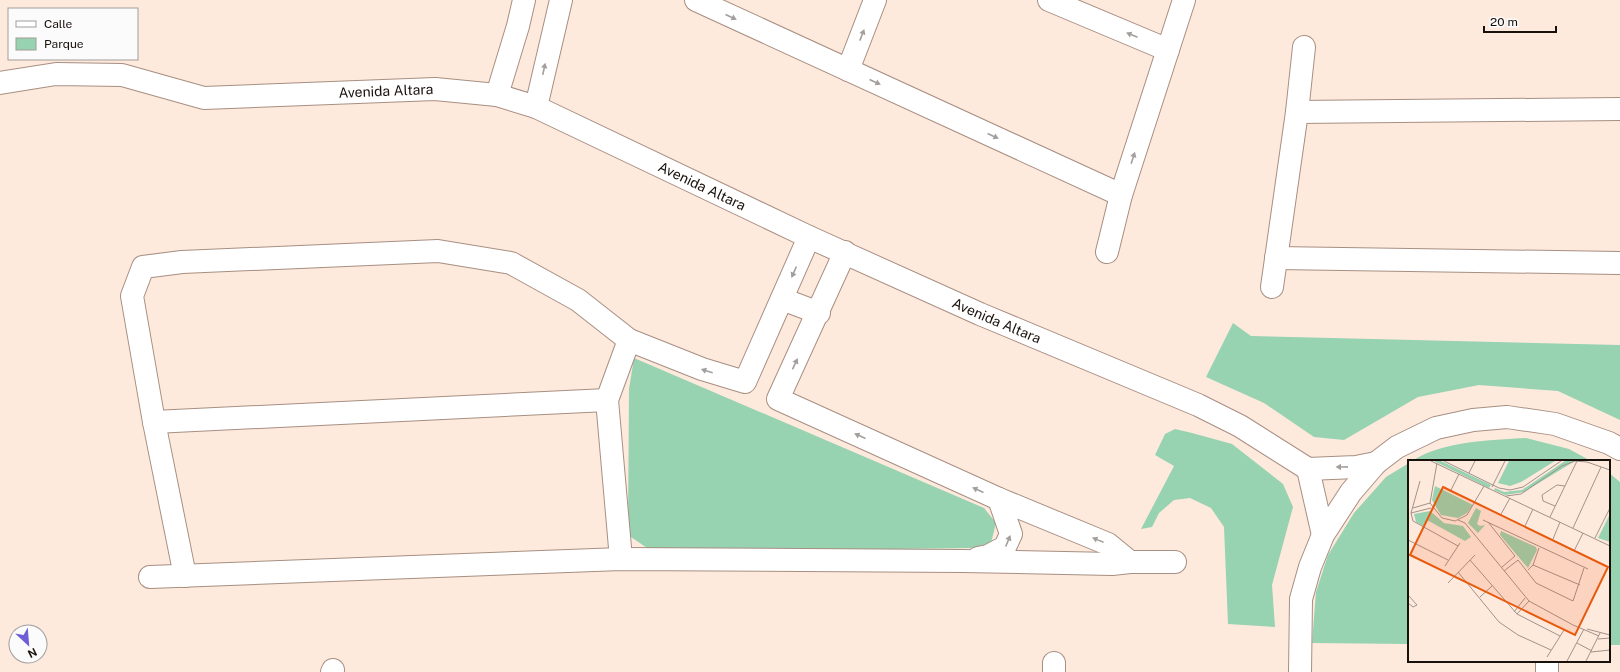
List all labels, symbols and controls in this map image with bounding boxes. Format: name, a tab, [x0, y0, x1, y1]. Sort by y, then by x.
legend	[8, 8, 138, 60]
scale bar	[1484, 8, 1556, 34]
one-way arrow	[725, 14, 737, 20]
text: 20 m	[1490, 15, 1518, 29]
text: Calle	[44, 17, 73, 31]
one-way arrow	[859, 29, 865, 41]
one-way arrow	[1126, 31, 1138, 37]
text: Parque	[44, 37, 84, 51]
one-way arrow	[542, 62, 548, 75]
one-way arrow	[869, 79, 881, 85]
street label: Avenida Altara	[338, 81, 434, 101]
one-way arrow	[988, 133, 999, 139]
one-way arrow	[1130, 151, 1136, 163]
street label: Avenida Altara	[656, 158, 748, 214]
one-way arrow	[790, 267, 796, 279]
street label: Avenida Altara	[950, 295, 1043, 347]
one-way arrow	[792, 358, 798, 370]
one-way arrow	[701, 367, 713, 373]
one-way arrow	[854, 433, 865, 439]
inset map	[1408, 460, 1610, 662]
one-way arrow	[1335, 464, 1348, 470]
one-way arrow	[973, 487, 984, 493]
one-way arrow	[1005, 534, 1011, 546]
one-way arrow	[1092, 536, 1104, 542]
north arrow	[8, 624, 48, 664]
text: N	[26, 646, 39, 660]

